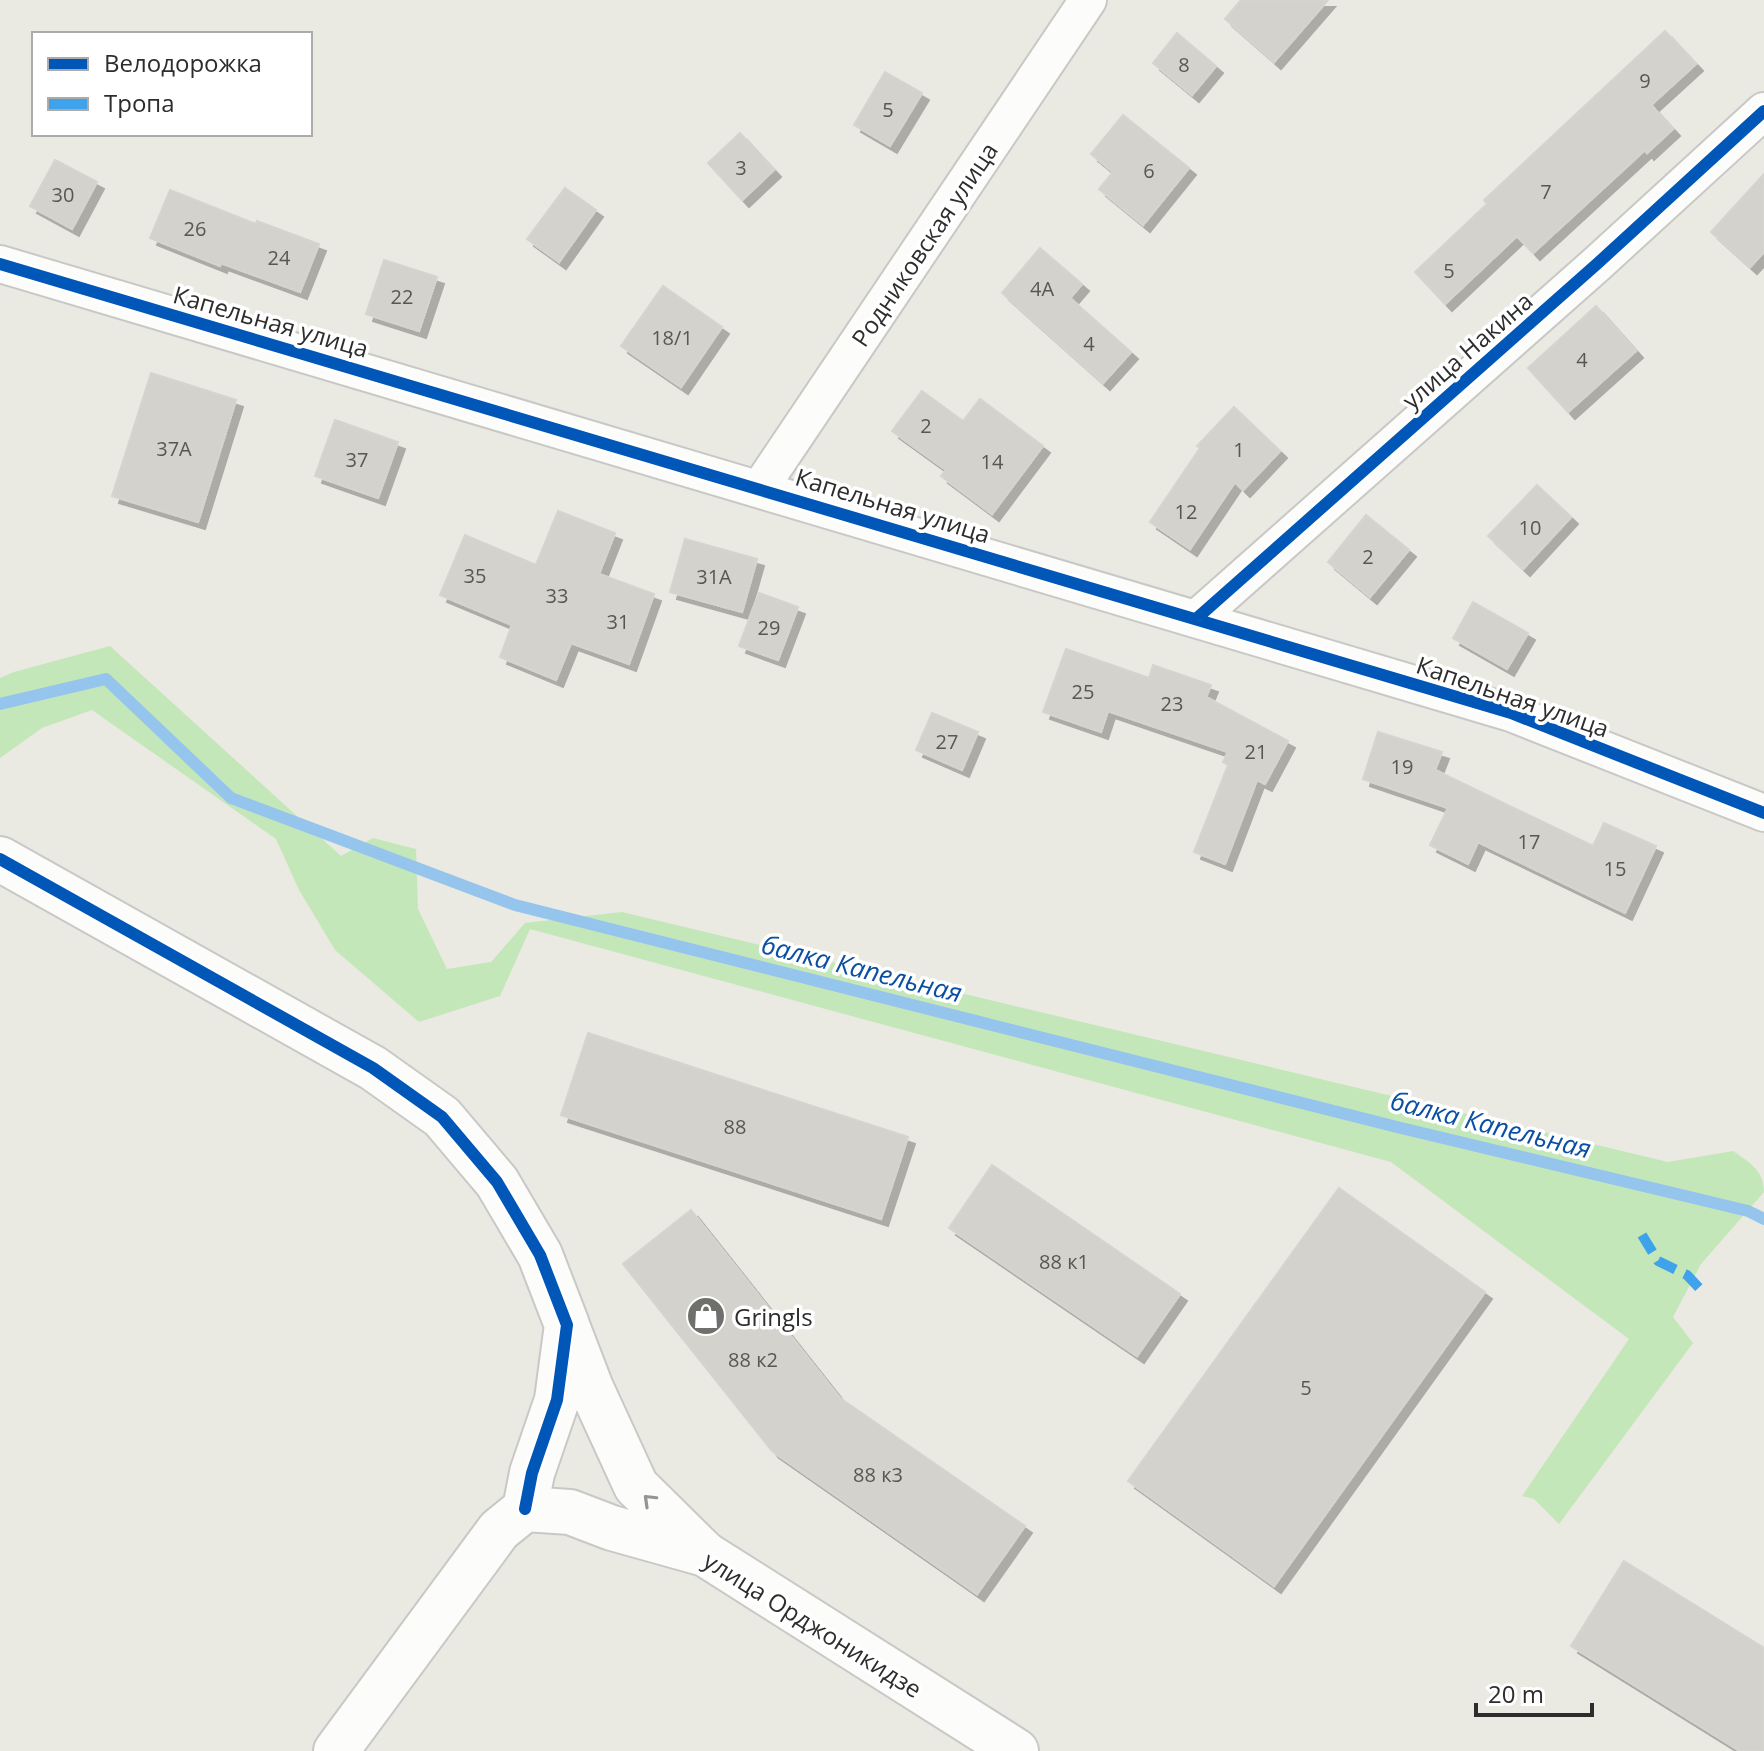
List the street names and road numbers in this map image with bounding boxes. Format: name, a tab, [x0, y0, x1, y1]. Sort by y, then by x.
street label: Родниковская улица	[843, 135, 1005, 353]
street label: Капельная улица	[170, 277, 372, 365]
street label: улица Накина	[1395, 284, 1539, 416]
street label: Капельная улица	[792, 460, 994, 550]
street label: Капельная улица	[1412, 648, 1614, 744]
street label: улица Орджоникидзе	[697, 1543, 929, 1705]

